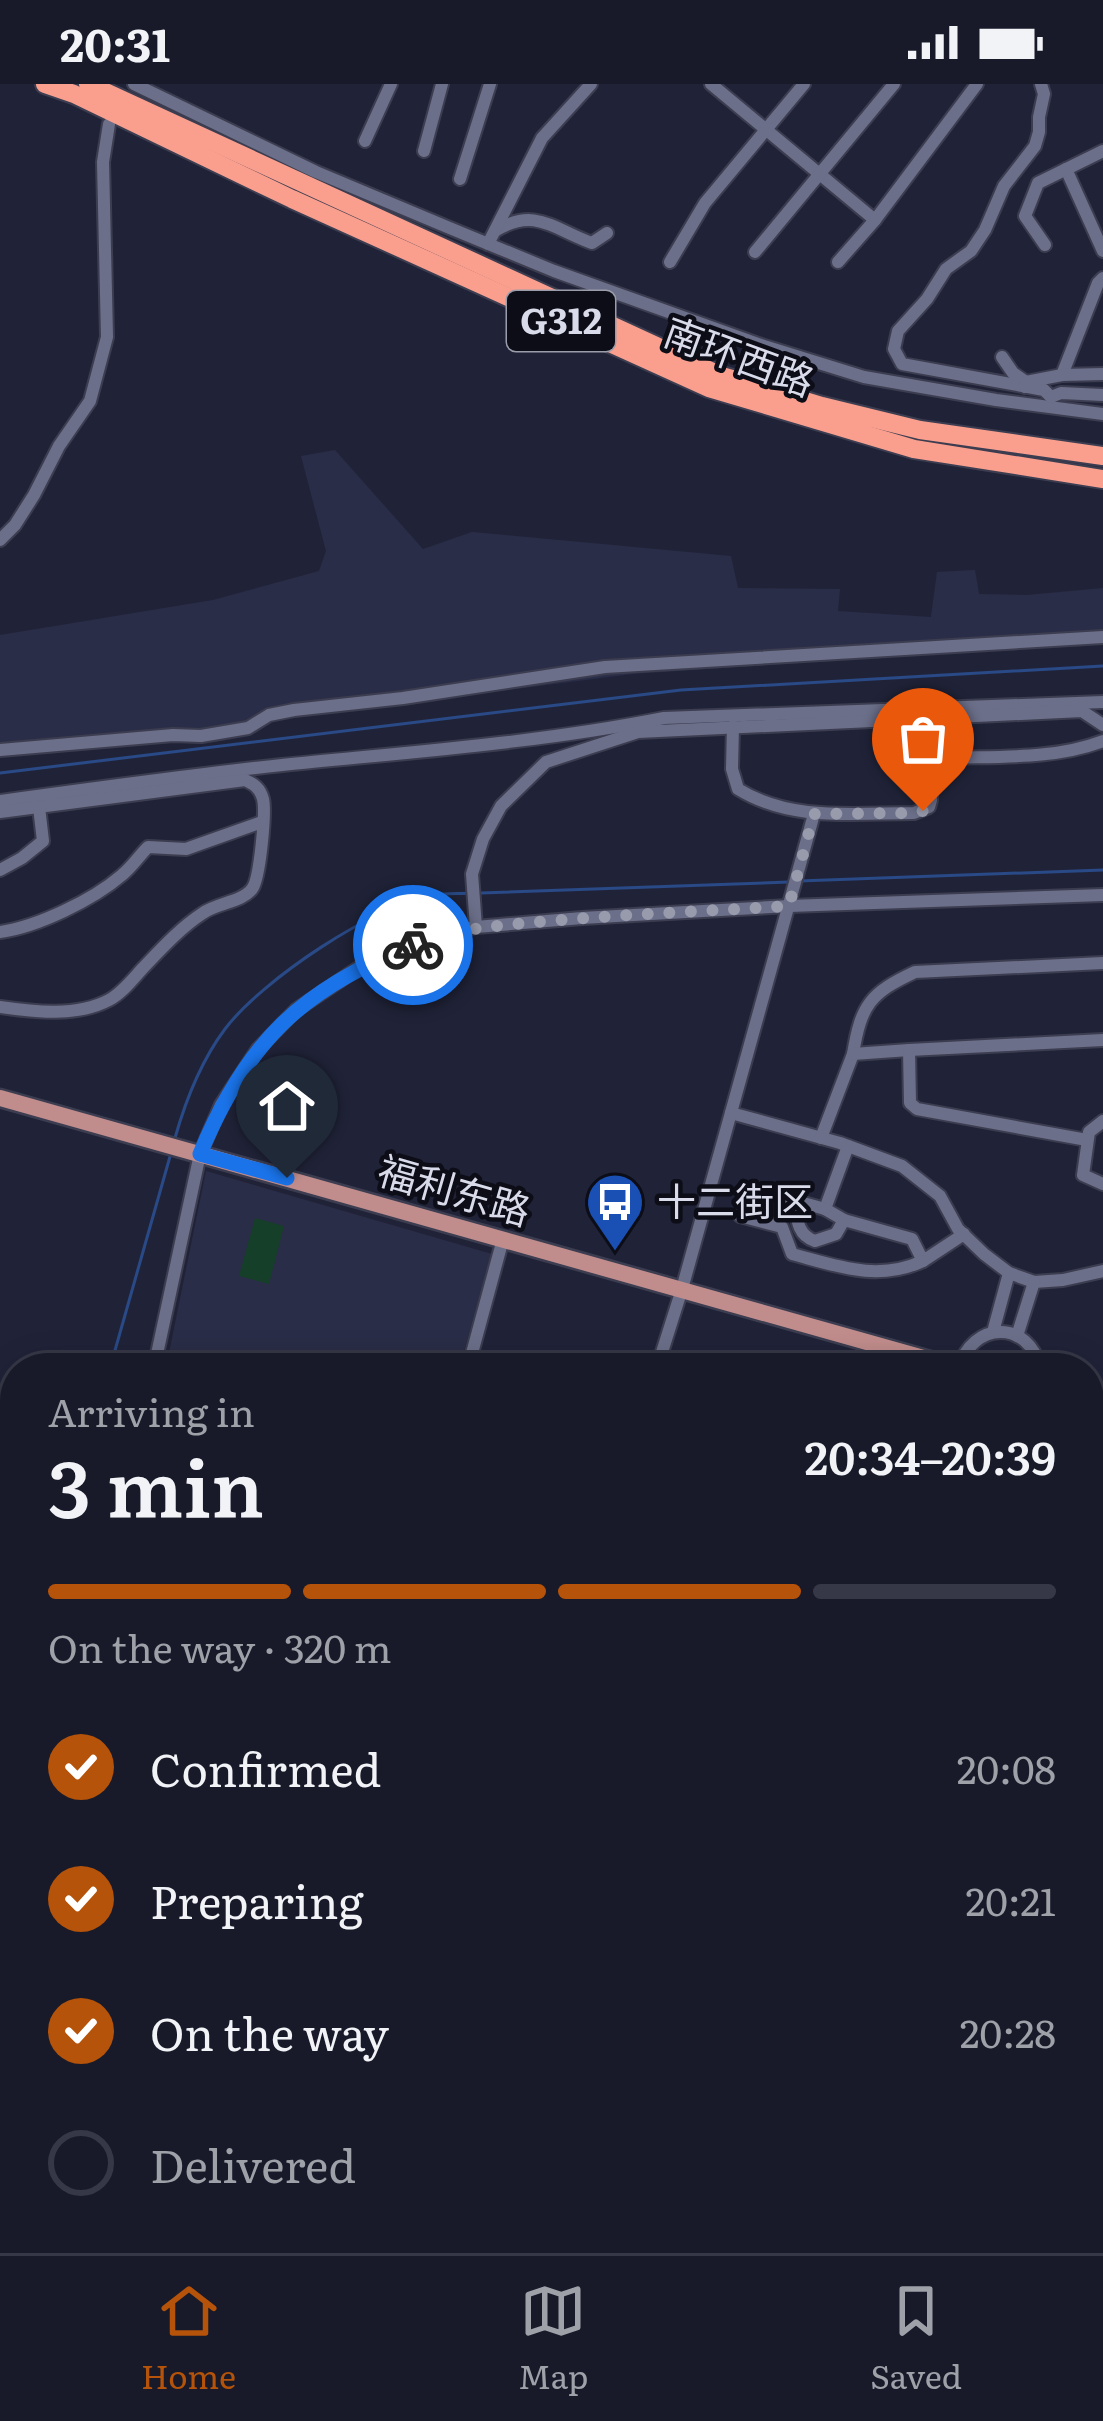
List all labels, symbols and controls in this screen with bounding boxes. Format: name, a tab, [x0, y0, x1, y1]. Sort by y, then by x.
text: 20:31	[60, 9, 170, 76]
road number: G312	[507, 291, 615, 351]
street label: 南环西路	[657, 300, 823, 408]
pin	[872, 688, 974, 811]
icon: bag	[890, 706, 956, 772]
courier	[353, 885, 473, 1005]
icon: bike	[380, 912, 446, 978]
pin	[236, 1055, 338, 1178]
icon: home	[254, 1073, 320, 1139]
street label: 福利东路	[372, 1139, 538, 1237]
place label: 十二街区	[657, 1170, 813, 1228]
bus stop icon: 十二街区	[584, 1171, 646, 1253]
text: Arriving in	[48, 1381, 255, 1439]
text: 20:34–20:39	[805, 1422, 1056, 1489]
text: 3 min	[48, 1426, 264, 1542]
text: On the way · 320 m	[48, 1617, 392, 1675]
icon: check	[48, 1734, 114, 1800]
text: Confirmed	[150, 1734, 381, 1801]
text: 20:08	[957, 1738, 1056, 1796]
icon: check	[48, 1866, 114, 1932]
text: Preparing	[150, 1866, 364, 1933]
text: 20:21	[965, 1870, 1056, 1928]
icon: check	[48, 1998, 114, 2064]
text: On the way	[150, 1998, 389, 2065]
text: 20:28	[960, 2002, 1056, 2060]
text: Delivered	[150, 2130, 356, 2197]
tab: Home	[141, 2278, 236, 2399]
tab: Map	[518, 2278, 588, 2399]
tab: Saved	[870, 2278, 962, 2399]

